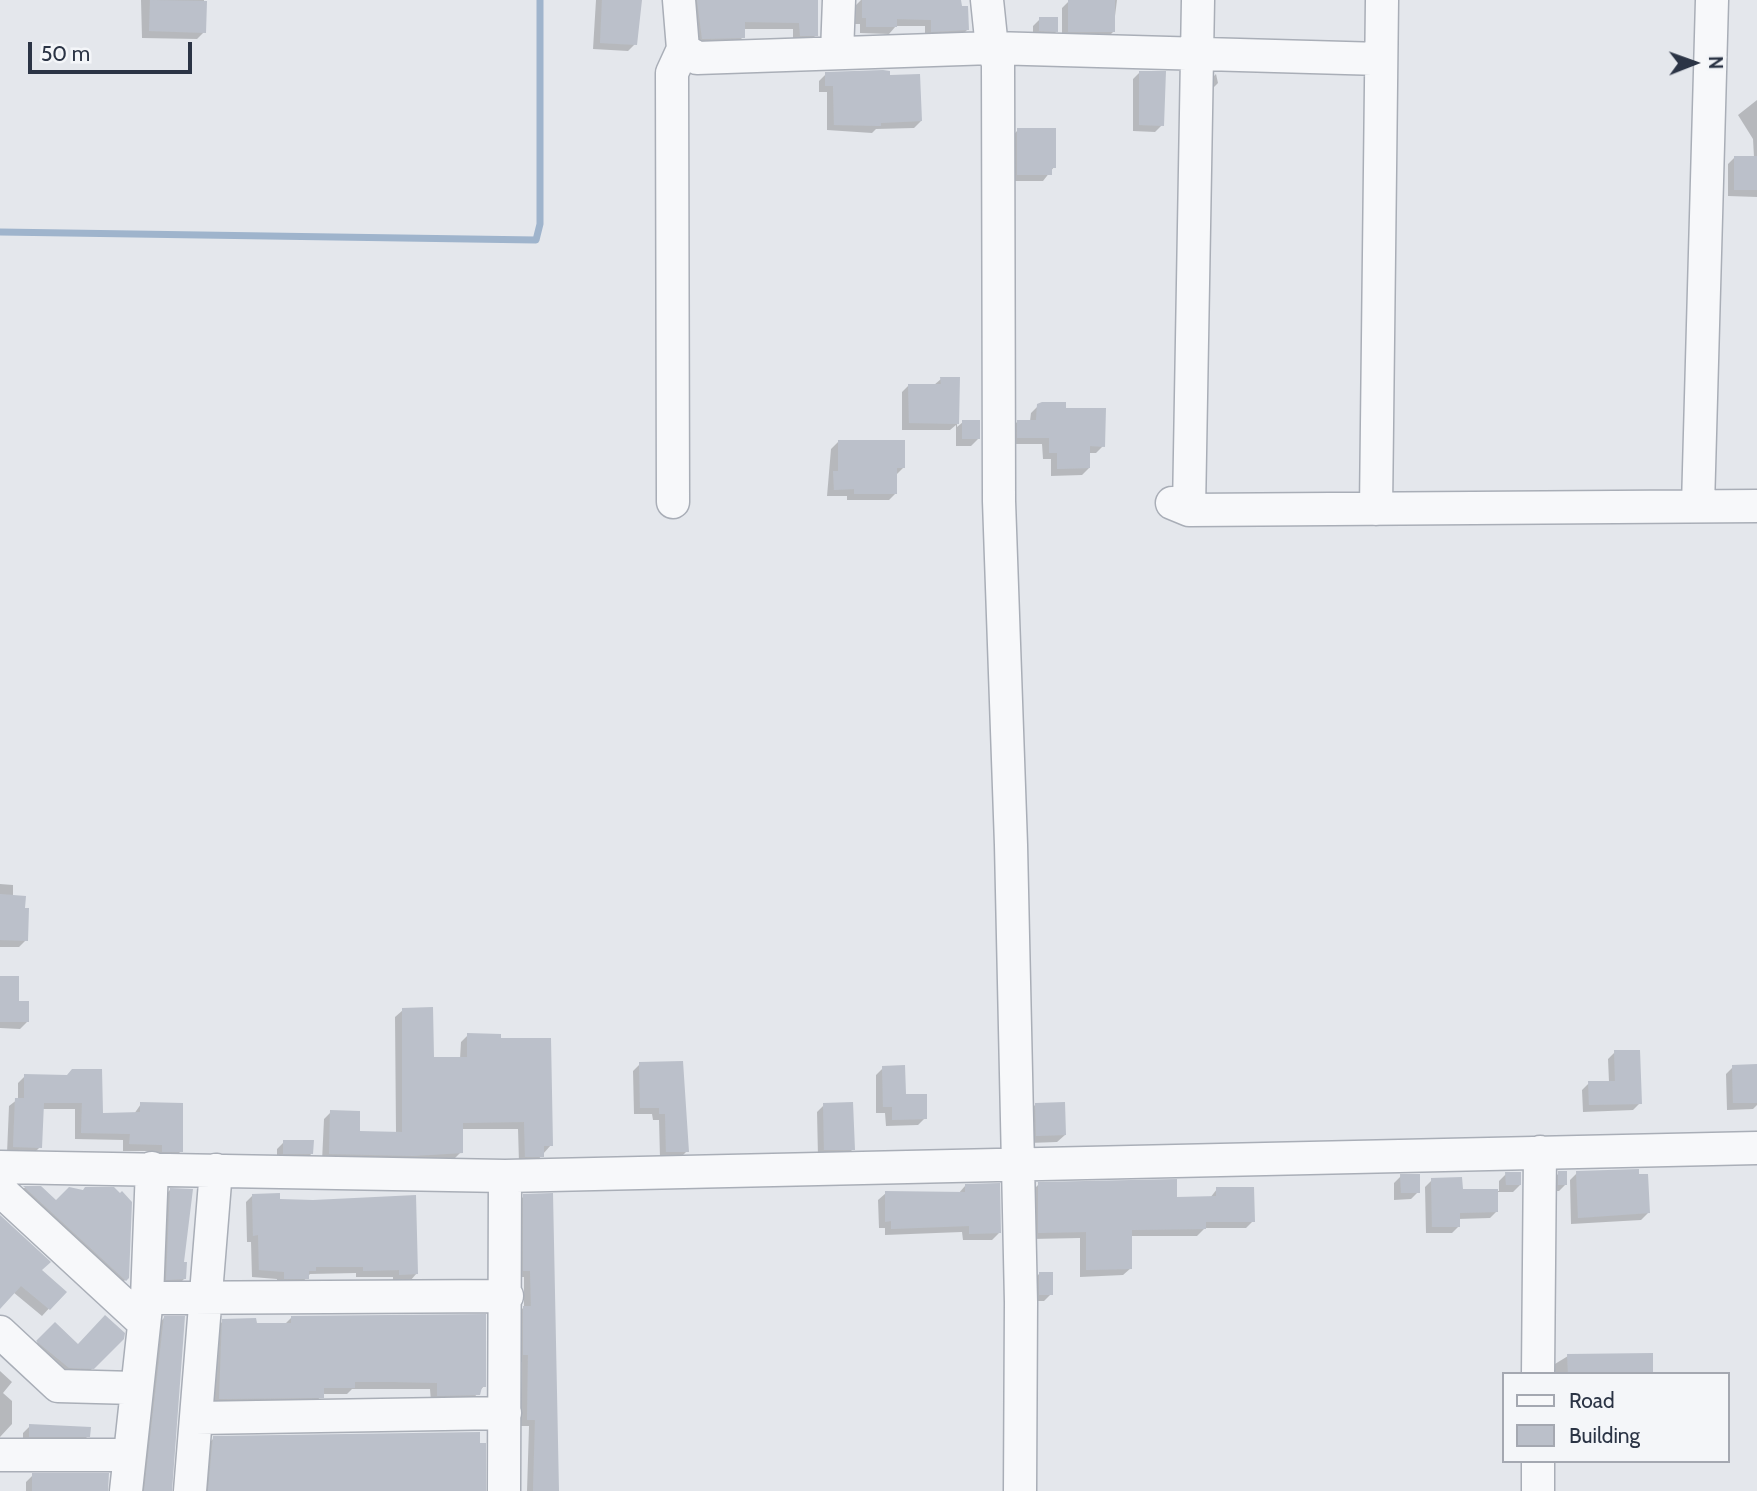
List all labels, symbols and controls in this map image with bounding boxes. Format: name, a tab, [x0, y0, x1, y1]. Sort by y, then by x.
scale bar	[32, 28, 196, 72]
north arrow	[1659, 28, 1729, 98]
text: 50 m	[41, 41, 90, 66]
text: N	[1704, 56, 1727, 70]
legend	[1502, 1372, 1729, 1463]
text: Road	[1569, 1388, 1615, 1413]
text: Building	[1569, 1423, 1640, 1448]

